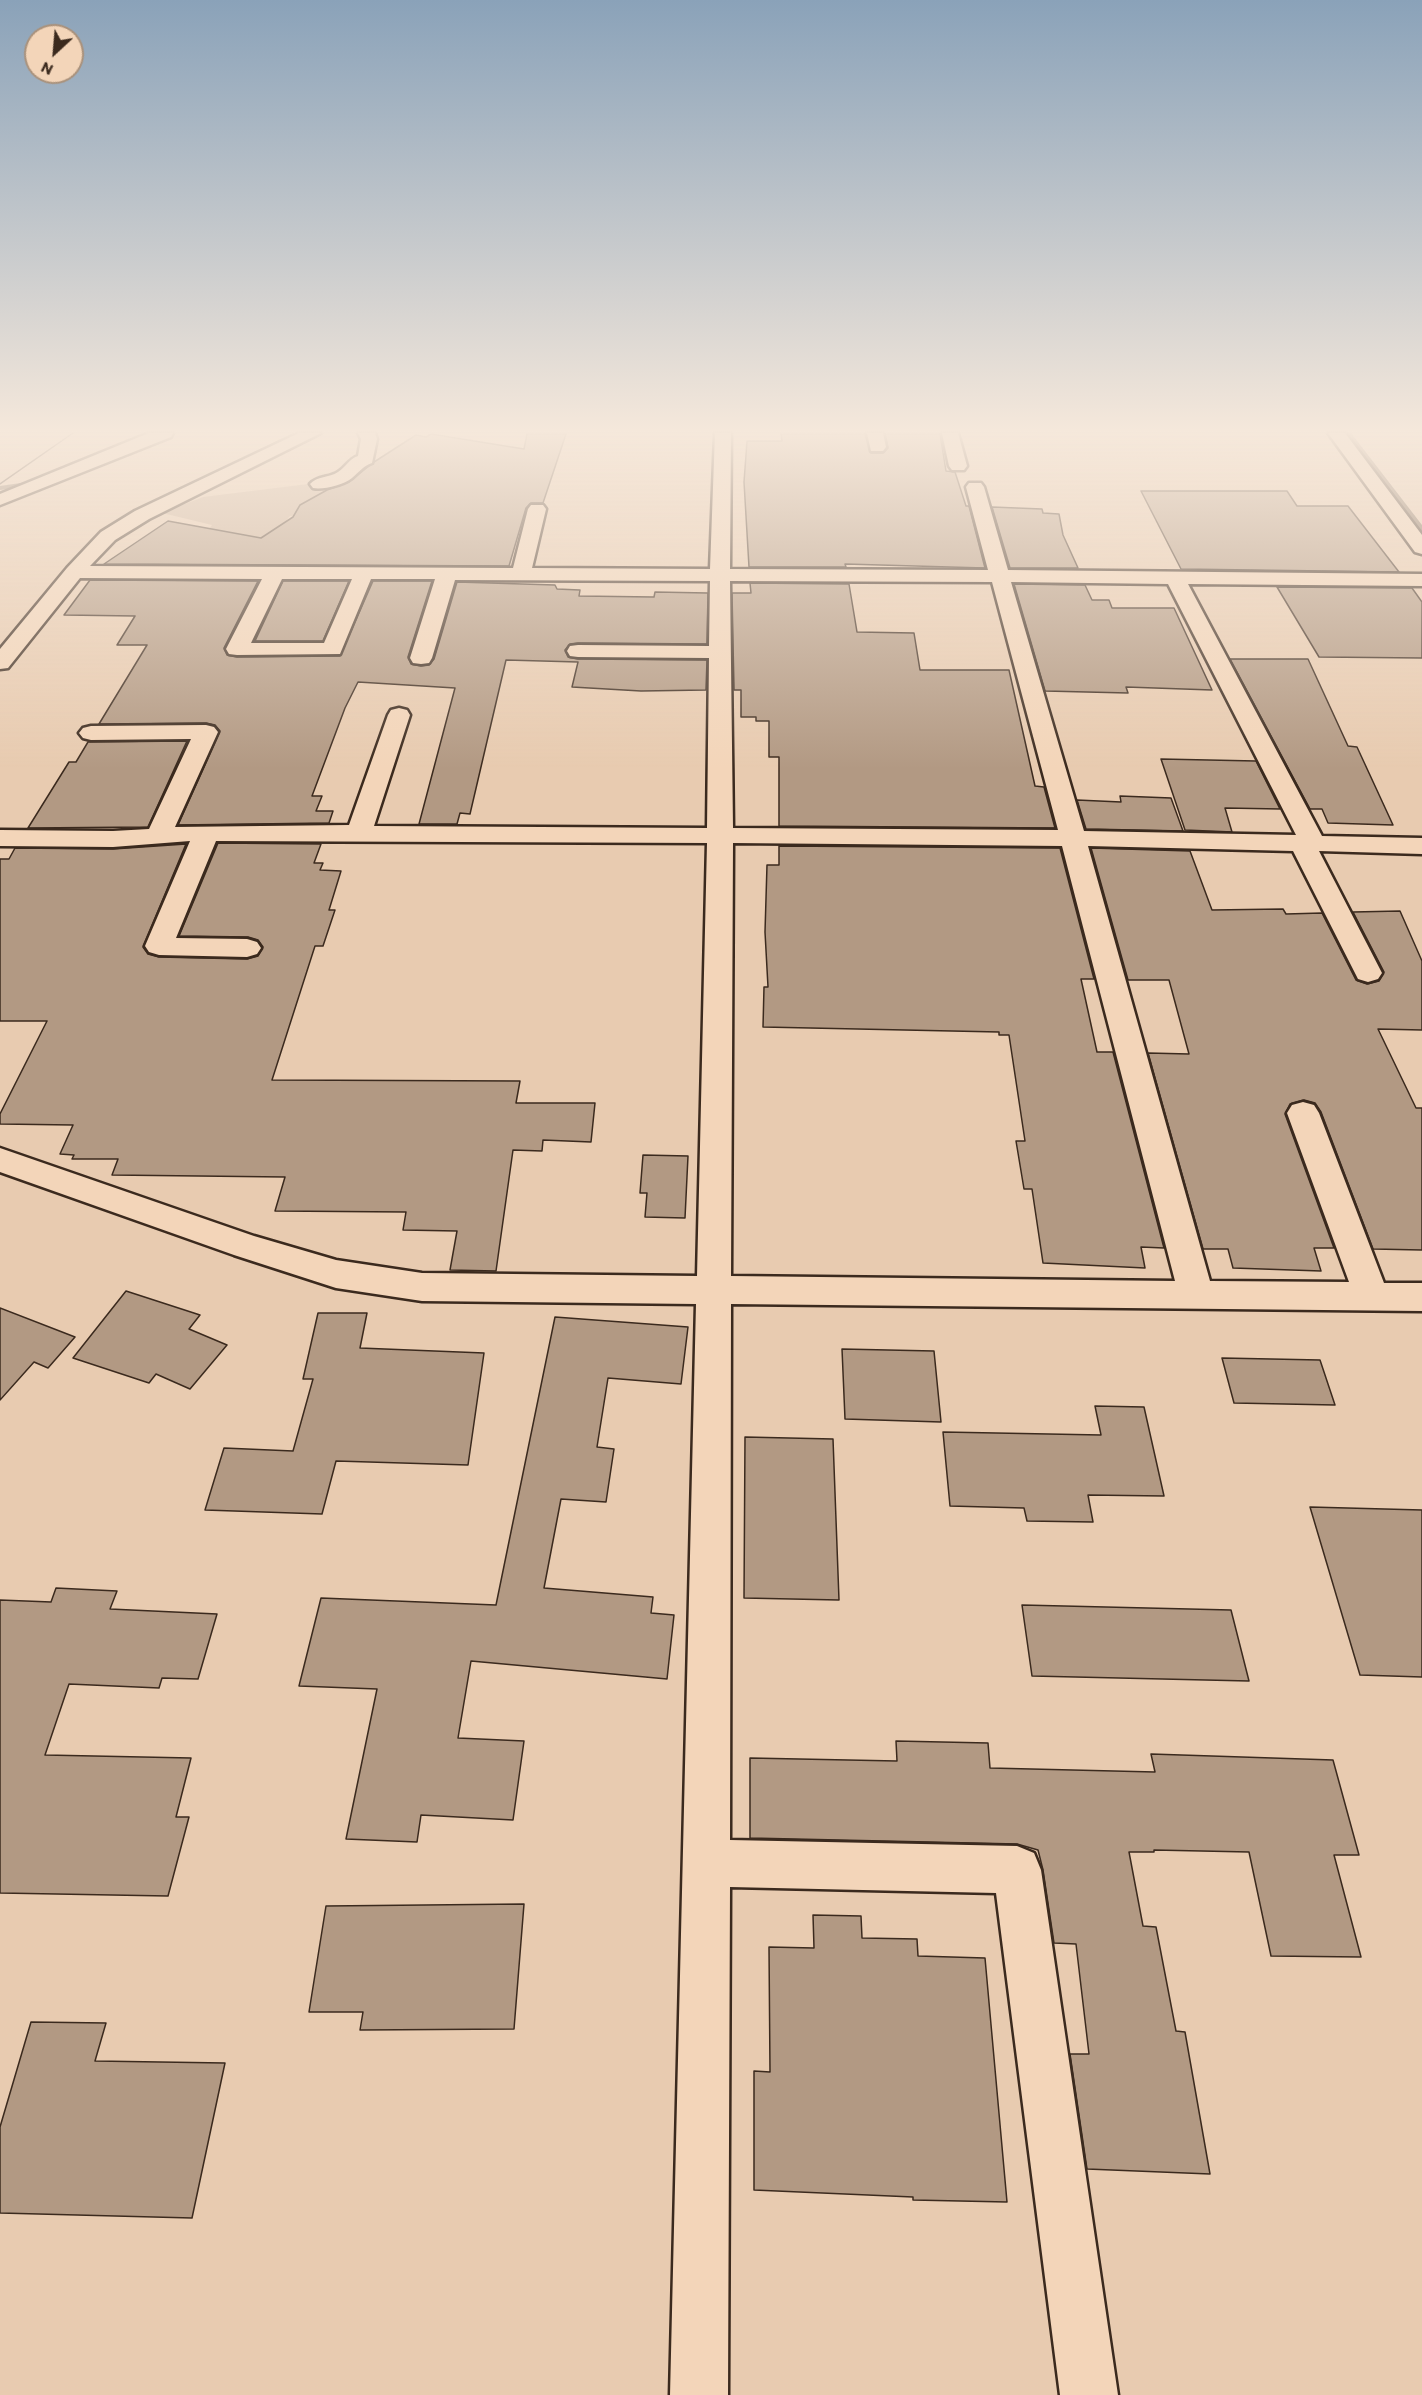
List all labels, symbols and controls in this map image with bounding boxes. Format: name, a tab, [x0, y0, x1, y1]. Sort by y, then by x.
north arrow	[24, 24, 84, 84]
text: N	[38, 58, 56, 80]

